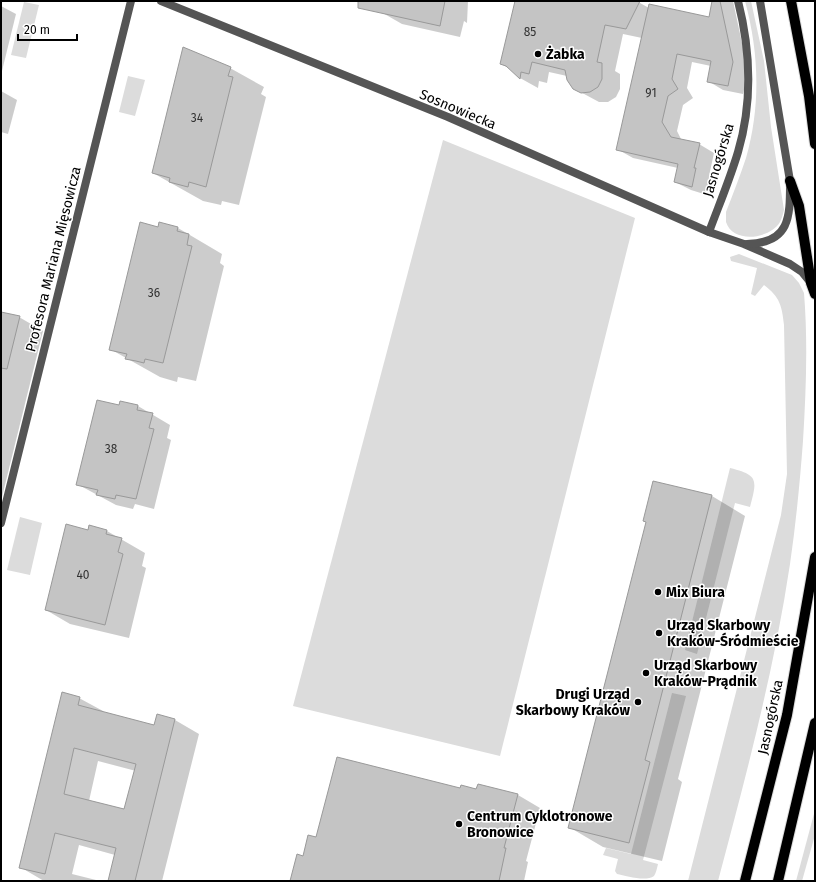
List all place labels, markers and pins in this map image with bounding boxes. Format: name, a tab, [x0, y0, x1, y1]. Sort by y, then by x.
place label: Żabka	[546, 45, 585, 63]
marker: Żabka	[533, 49, 543, 59]
place label: Mix Biura	[666, 584, 725, 601]
marker: Mix Biura	[653, 587, 663, 597]
place label: Urząd Skarbowy Kraków-Śródmieście	[667, 617, 799, 650]
marker: Urząd Skarbowy Kraków-Śródmieście	[654, 628, 664, 638]
place label: Urząd Skarbowy Kraków-Prądnik	[654, 657, 758, 690]
marker: Urząd Skarbowy Kraków-Prądnik	[641, 668, 651, 678]
place label: Drugi Urząd Skarbowy Kraków	[516, 686, 631, 719]
marker: Drugi Urząd Skarbowy Kraków	[633, 697, 643, 707]
place label: Centrum Cyklotronowe Bronowice	[467, 808, 613, 841]
marker: Centrum Cyklotronowe Bronowice	[454, 819, 464, 829]

